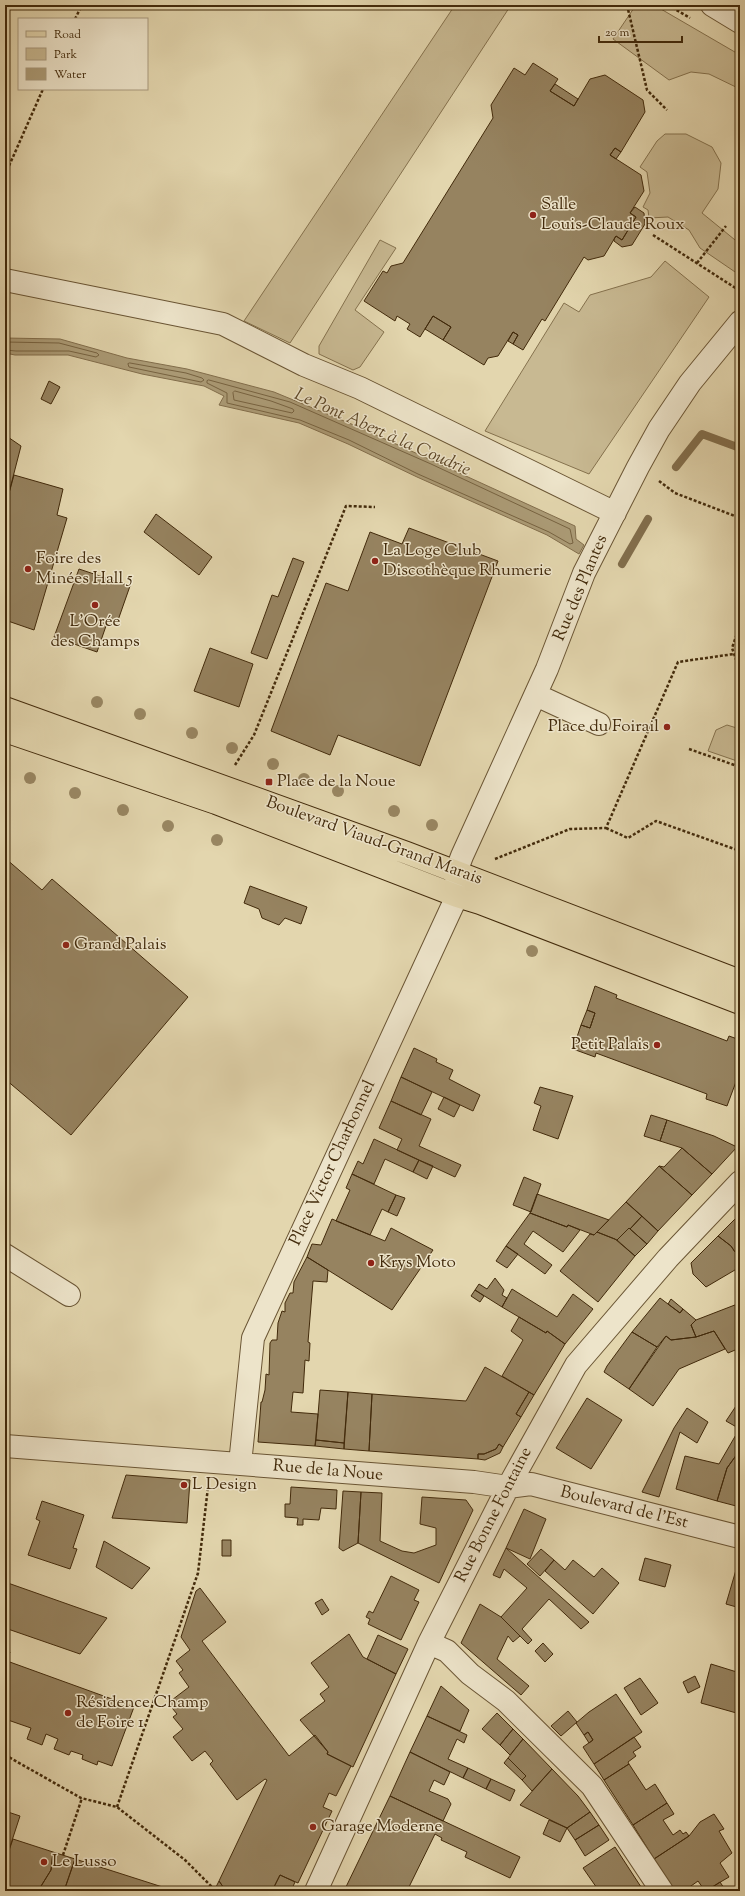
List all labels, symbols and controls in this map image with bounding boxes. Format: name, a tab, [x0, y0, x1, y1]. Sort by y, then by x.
legend	[18, 18, 148, 90]
scale bar	[599, 18, 682, 44]
text: 20 m	[605, 24, 630, 42]
text: Road	[54, 26, 81, 44]
text: Park	[54, 46, 77, 64]
text: Water	[54, 66, 87, 84]
place label: Salle Louis-Claude Roux	[541, 193, 685, 237]
marker: Salle Louis-Claude Roux	[528, 210, 538, 220]
water label: Le Pont Abert à la Coudrie	[290, 382, 474, 484]
street label: Rue des Plantes	[548, 531, 614, 645]
place label: La Loge Club Discothèque Rhumerie	[383, 539, 552, 583]
place label: Foire des Minées Hall 5	[36, 547, 133, 591]
marker: La Loge Club Discothèque Rhumerie	[370, 556, 380, 566]
marker: Foire des Minées Hall 5	[23, 564, 33, 574]
marker: L'Orée des Champs	[90, 600, 100, 610]
place label: L'Orée des Champs	[50, 610, 140, 654]
place label: Place du Foirail	[548, 715, 659, 739]
marker: Place du Foirail	[662, 722, 672, 732]
place label: Place de la Noue	[277, 770, 396, 794]
marker: Place de la Noue	[264, 777, 274, 787]
street label: Boulevard Viaud-Grand Marais	[263, 791, 486, 891]
place label: Grand Palais	[74, 933, 167, 957]
marker: Grand Palais	[61, 940, 71, 950]
place label: Petit Palais	[571, 1033, 649, 1057]
marker: Petit Palais	[652, 1040, 662, 1050]
street label: Place Victor Charbonnel	[284, 1076, 382, 1250]
place label: Krys Moto	[379, 1251, 456, 1275]
marker: Krys Moto	[366, 1258, 376, 1268]
street label: Rue Bonne Fontaine	[449, 1443, 539, 1587]
street label: Rue de la Noue	[272, 1454, 384, 1488]
place label: L Design	[192, 1473, 257, 1497]
marker: L Design	[179, 1480, 189, 1490]
street label: Boulevard de l'Est	[558, 1481, 691, 1536]
place label: Résidence Champ de Foire 1	[76, 1691, 208, 1735]
marker: Résidence Champ de Foire 1	[63, 1708, 73, 1718]
place label: Garage Moderne	[321, 1815, 443, 1839]
marker: Garage Moderne	[308, 1822, 318, 1832]
place label: Le Lusso	[52, 1850, 117, 1874]
marker: Le Lusso	[39, 1857, 49, 1867]

